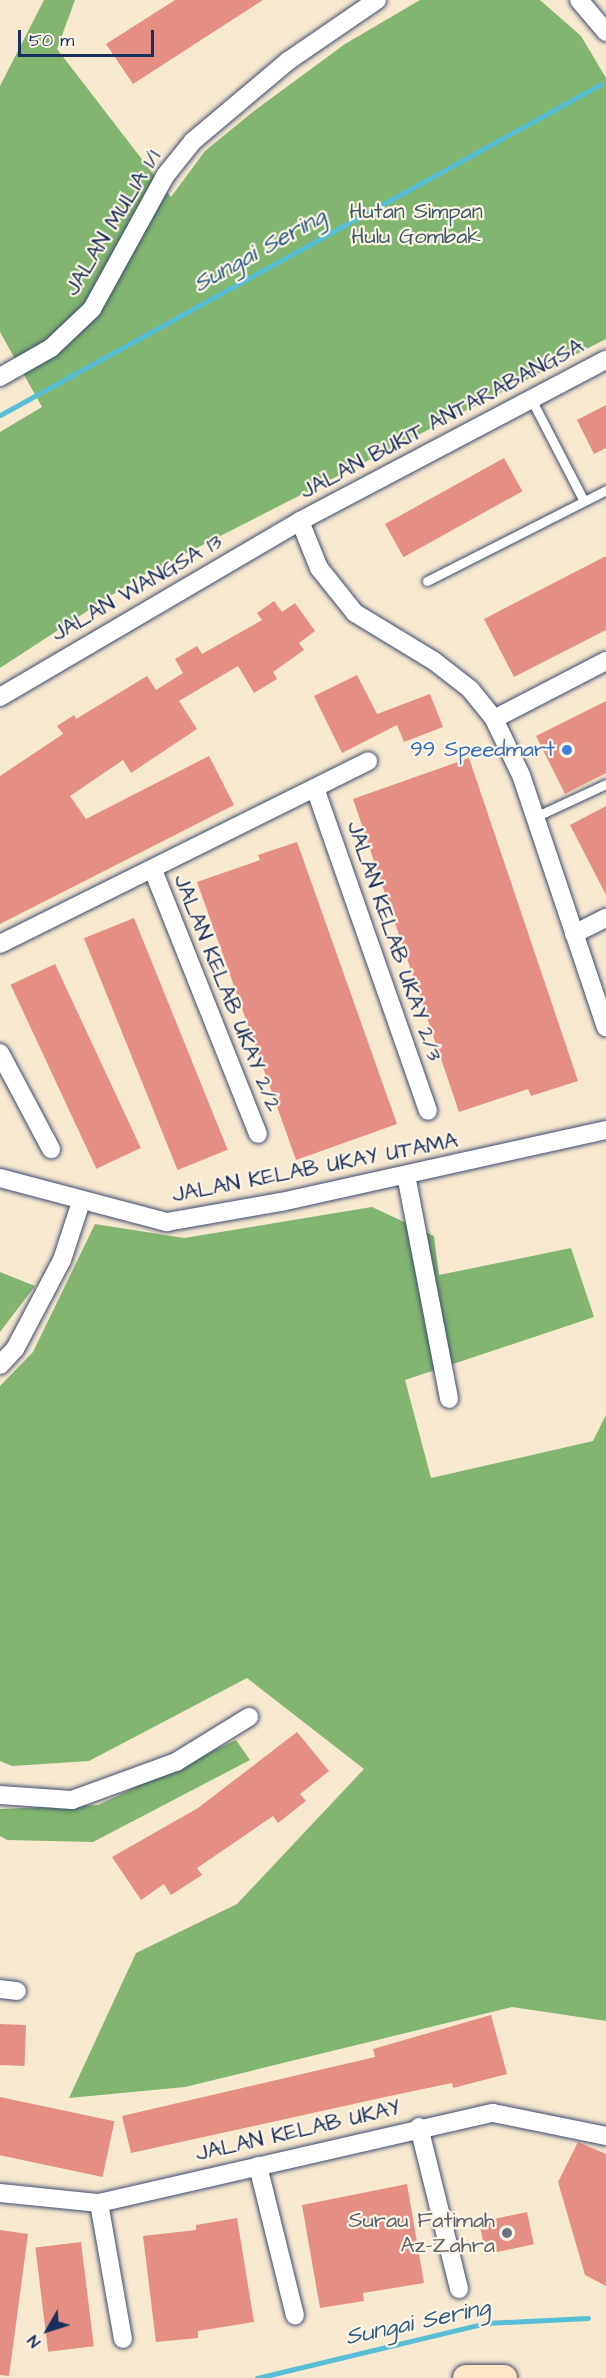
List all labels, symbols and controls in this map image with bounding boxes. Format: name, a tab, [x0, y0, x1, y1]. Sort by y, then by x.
scale bar	[21, 18, 158, 56]
text: 50 m	[29, 28, 74, 53]
street label: JALAN MULIA 1/1	[59, 145, 167, 301]
park label: Hutan Simpan Hulu Gombak	[349, 198, 483, 249]
water label: Sungai Sering	[189, 203, 331, 299]
street label: JALAN BUKIT ANTARABANGSA	[296, 333, 588, 505]
street label: JALAN WANGSA 13	[47, 528, 227, 648]
place label: 99 Speedmart	[410, 737, 555, 763]
marker: 99 Speedmart	[560, 743, 574, 757]
street label: JALAN KELAB UKAY 2/3	[341, 818, 447, 1064]
street label: JALAN KELAB UKAY 2/2	[167, 871, 287, 1115]
street label: JALAN KELAB UKAY UTAMA	[170, 1127, 460, 1209]
street label: JALAN KELAB UKAY	[193, 2095, 403, 2167]
place label: Surau Fatimah Az-Zahra	[349, 2207, 495, 2258]
marker: Surau Fatimah Az-Zahra	[500, 2226, 514, 2240]
water label: Sungai Sering	[343, 2294, 493, 2352]
north arrow	[18, 2300, 78, 2360]
text: N	[22, 2331, 46, 2352]

